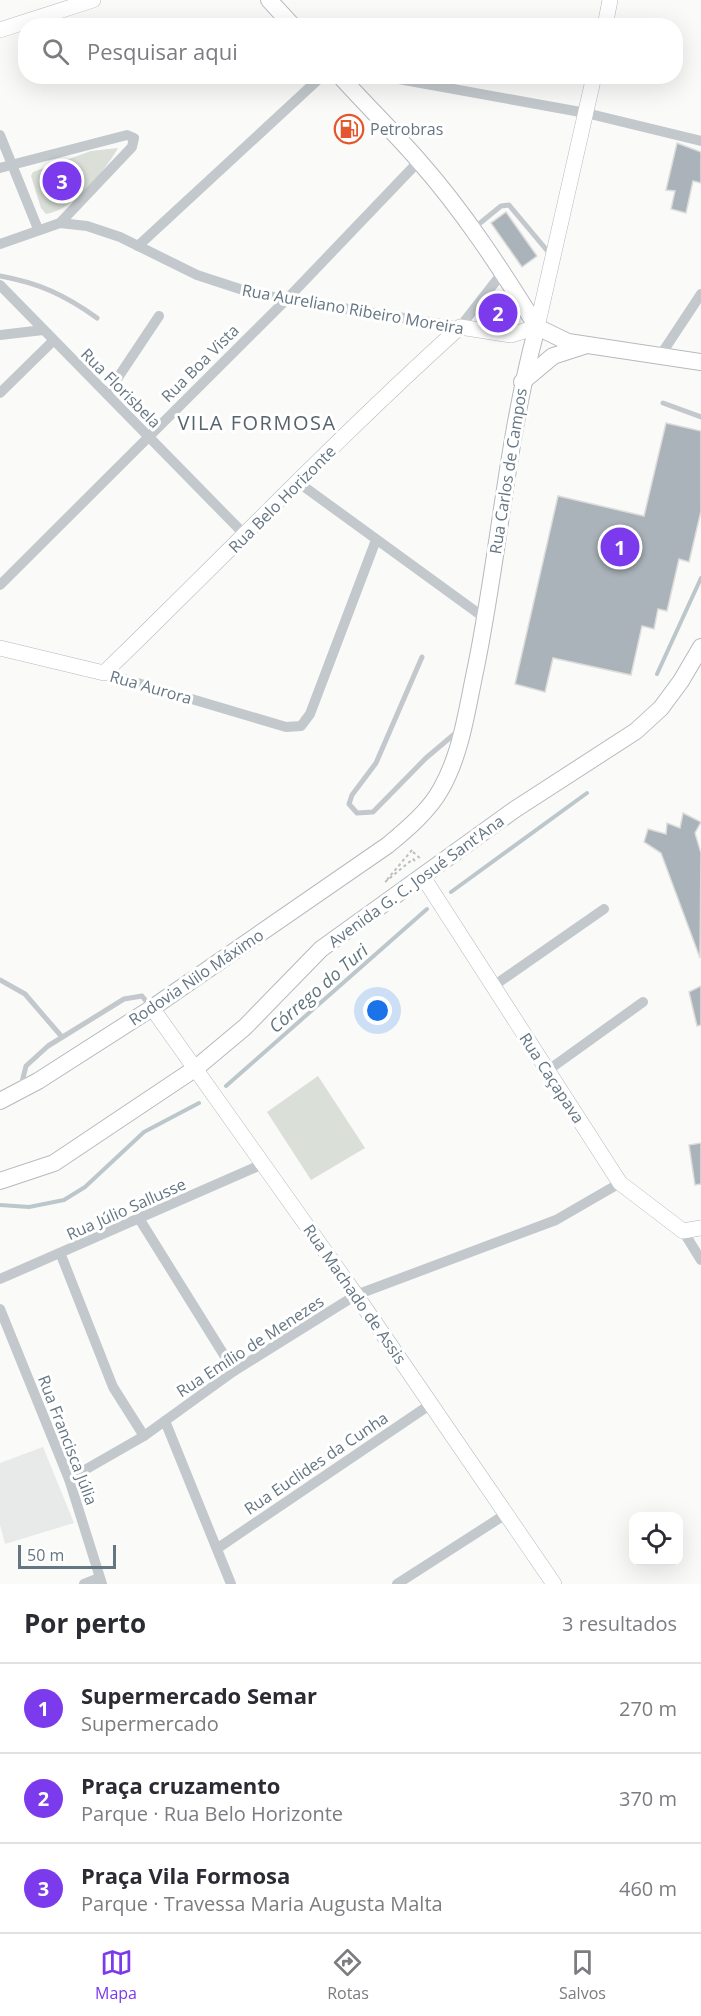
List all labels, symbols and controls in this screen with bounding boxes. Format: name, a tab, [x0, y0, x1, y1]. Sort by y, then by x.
search box	[18, 18, 683, 84]
icon: search	[39, 35, 72, 68]
text: Pesquisar aqui	[87, 36, 238, 66]
fuel station icon: Petrobras	[333, 113, 365, 145]
place label: Petrobras	[370, 118, 443, 140]
pin: 3	[42, 158, 82, 204]
street label: Rua Aureliano Ribeiro Moreira	[240, 279, 466, 339]
pin: 2	[478, 290, 518, 336]
street label: Rua Boa Vista	[156, 319, 244, 407]
street label: Rua Florisbela	[76, 343, 166, 433]
street label: Rua Carlos de Campos	[484, 387, 532, 555]
district label: VILA FORMOSA	[177, 409, 337, 436]
street label: Rua Belo Horizonte	[223, 440, 341, 558]
pin: 1	[600, 524, 640, 570]
street label: Rua Aurora	[107, 665, 195, 709]
street label: Avenida G. C. Josué Sant'Ana	[324, 810, 508, 952]
street label: Rodovia Nilo Máximo	[124, 924, 268, 1030]
water label: Córrego do Turi	[263, 938, 373, 1038]
your location	[363, 996, 392, 1025]
street label: Rua Caçapava	[515, 1028, 589, 1128]
street label: Rua Júlio Sallusse	[63, 1173, 189, 1245]
street label: Rua Machado de Assis	[298, 1220, 412, 1368]
street label: Rua Emílio de Menezes	[172, 1290, 328, 1402]
street label: Rua Francisca Júlia	[33, 1372, 103, 1508]
street label: Rua Euclides da Cunha	[240, 1407, 392, 1519]
map controls	[629, 1512, 683, 1566]
button: locate	[629, 1512, 683, 1566]
scale bar	[18, 1542, 116, 1570]
text: 50 m	[27, 1544, 64, 1566]
text: Por perto	[24, 1605, 146, 1641]
text: 3 resultados	[562, 1610, 677, 1637]
text: Supermercado Semar	[81, 1680, 317, 1710]
text: 1	[38, 1695, 49, 1722]
text: 270 m	[619, 1695, 677, 1722]
text: Supermercado	[81, 1710, 219, 1737]
text: Praça cruzamento	[81, 1770, 280, 1800]
text: 2	[38, 1785, 49, 1812]
text: 370 m	[619, 1785, 677, 1812]
text: Parque · Rua Belo Horizonte	[81, 1800, 343, 1827]
text: Praça Vila Formosa	[81, 1860, 290, 1890]
text: 3	[38, 1875, 49, 1902]
text: 460 m	[619, 1875, 677, 1902]
text: Parque · Travessa Maria Augusta Malta	[81, 1890, 443, 1917]
tab: Mapa	[95, 1946, 137, 2004]
tab: Rotas	[327, 1946, 369, 2004]
tab: Salvos	[559, 1946, 606, 2004]

